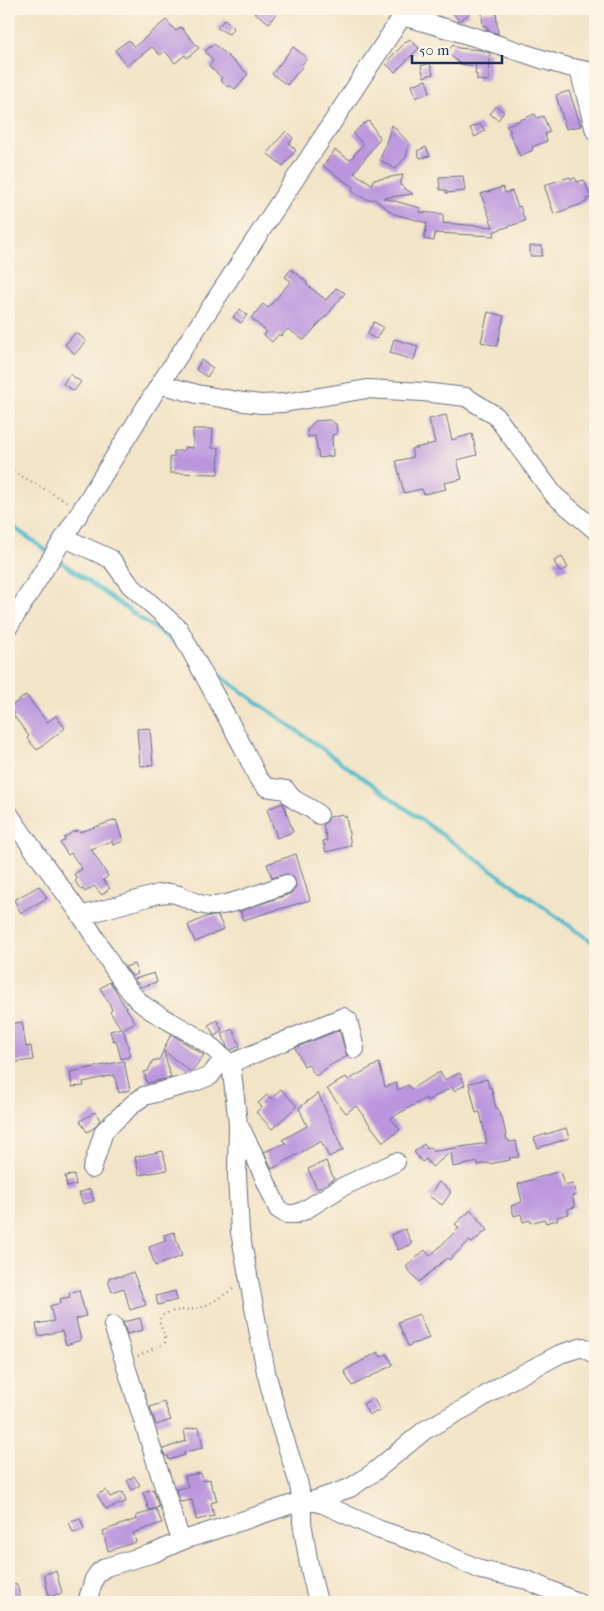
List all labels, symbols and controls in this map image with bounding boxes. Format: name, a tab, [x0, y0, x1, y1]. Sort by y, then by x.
scale bar	[412, 32, 502, 64]
text: 50 m	[419, 41, 450, 59]

